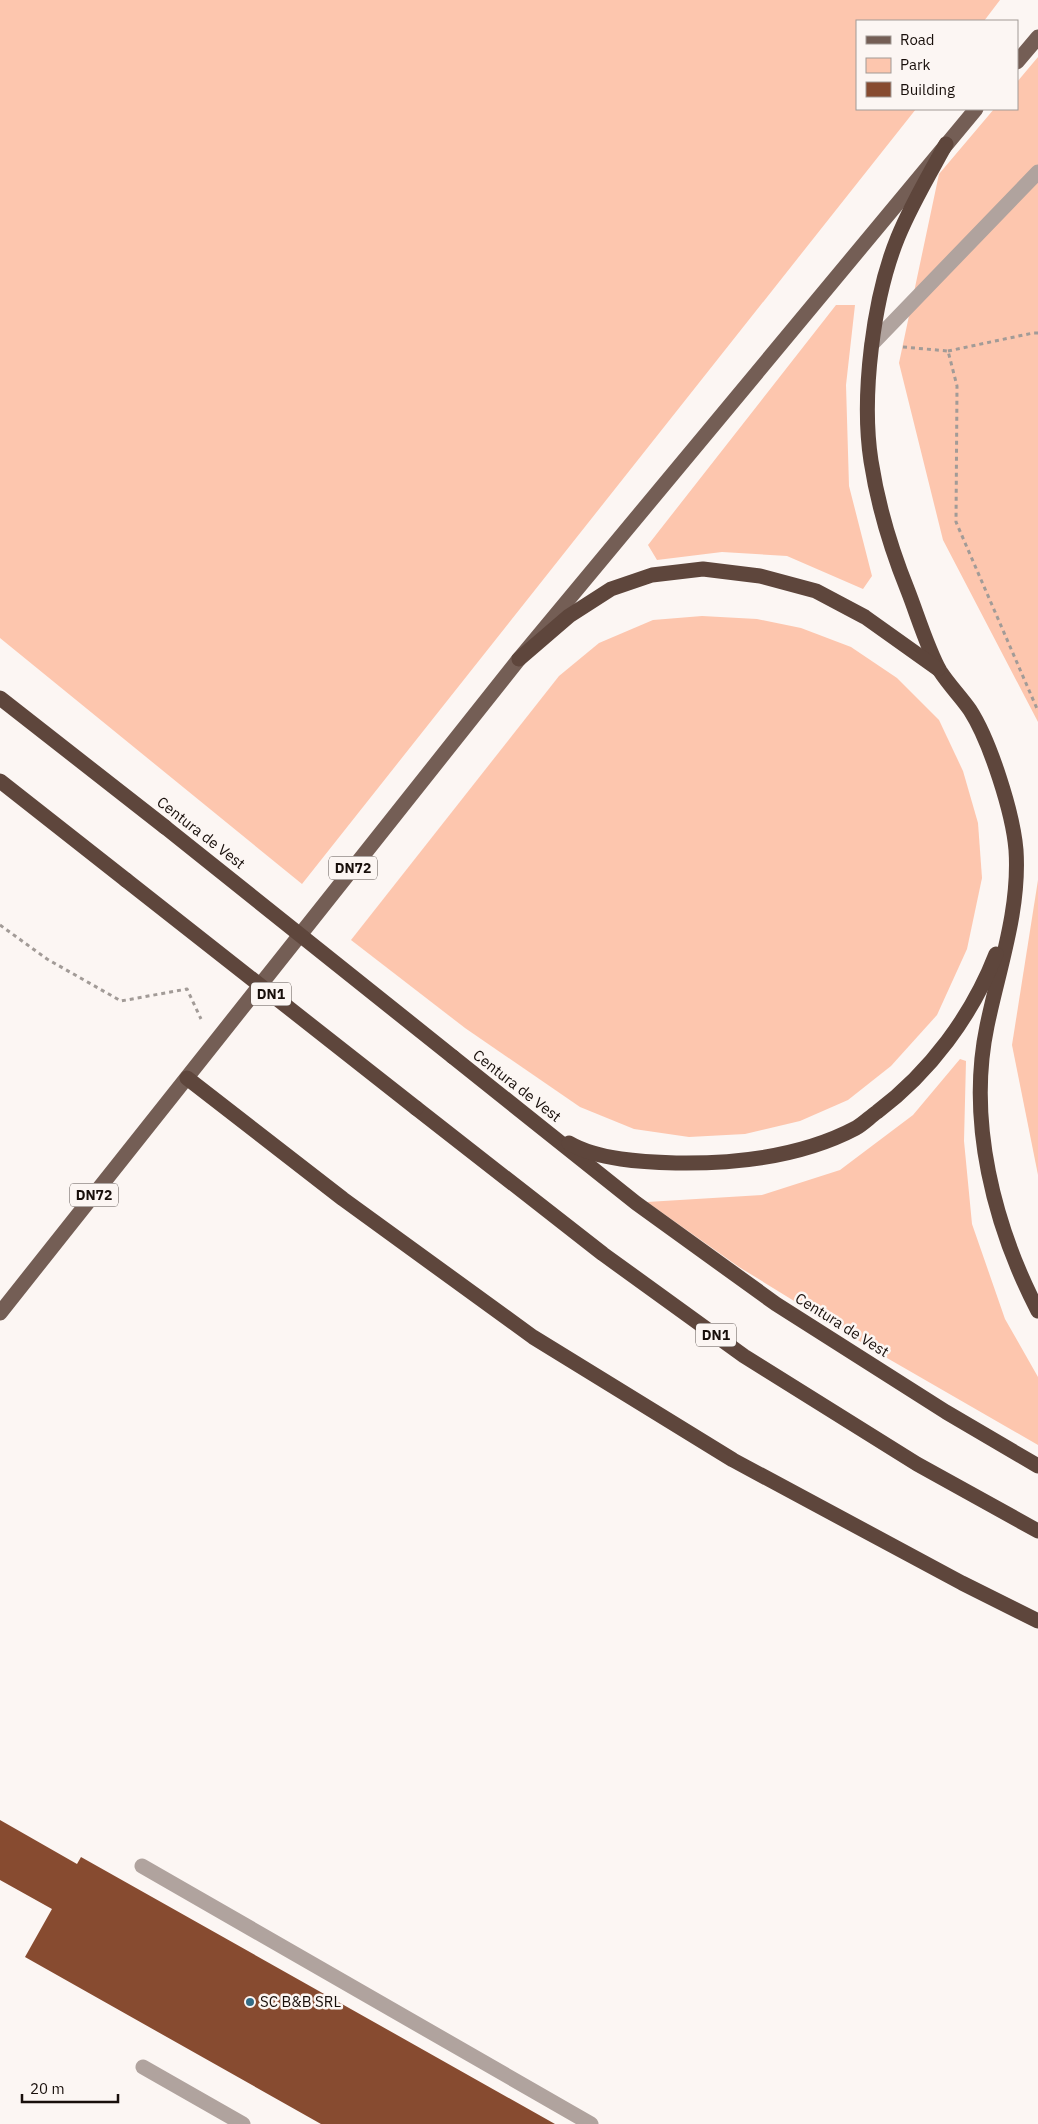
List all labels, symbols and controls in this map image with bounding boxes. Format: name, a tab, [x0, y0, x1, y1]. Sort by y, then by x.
legend	[856, 20, 1018, 110]
text: Road	[900, 30, 935, 49]
text: Park	[900, 55, 930, 74]
text: Building	[900, 80, 955, 99]
street label: Centura de Vest	[153, 792, 249, 873]
road number: DN72	[329, 856, 377, 880]
road number: DN1	[251, 982, 291, 1006]
street label: Centura de Vest	[469, 1045, 565, 1126]
road number: DN72	[70, 1184, 118, 1206]
street label: Centura de Vest	[792, 1288, 893, 1361]
road number: DN1	[696, 1324, 736, 1346]
place label: SC B&B SRL	[260, 1992, 341, 2011]
marker: SC B&B SRL	[244, 1996, 256, 2008]
scale bar	[22, 2072, 119, 2104]
text: 20 m	[30, 2079, 65, 2098]

